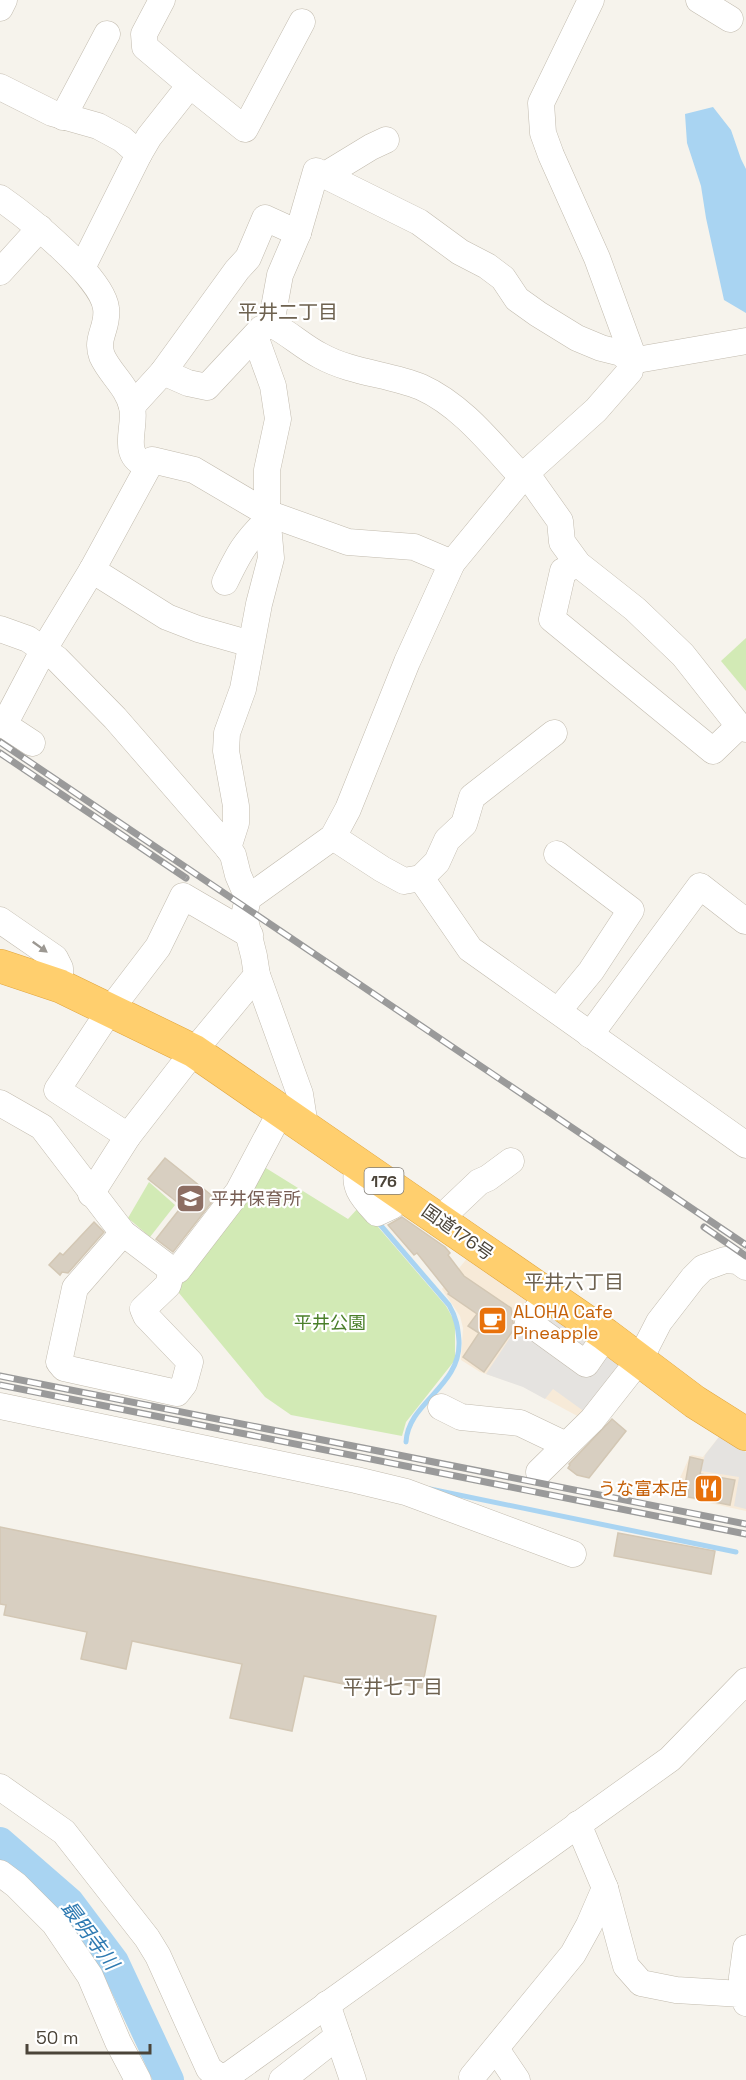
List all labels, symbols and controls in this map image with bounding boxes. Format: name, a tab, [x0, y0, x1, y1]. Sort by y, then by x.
district label: 平井二丁目	[238, 299, 338, 325]
one-way arrow	[31, 941, 47, 953]
road number: 176	[364, 1168, 404, 1194]
school or university icon: 平井保育所	[174, 1182, 206, 1214]
place label: 平井保育所	[211, 1187, 301, 1210]
street label: 国道176号	[418, 1199, 498, 1265]
district label: 平井六丁目	[524, 1269, 624, 1295]
place label: ALOHA Cafe Pineapple	[513, 1300, 613, 1344]
cafe icon: ALOHA Cafe Pineapple	[476, 1305, 508, 1337]
park label: 平井公園	[294, 1311, 366, 1334]
restaurant icon: うな富本店	[693, 1472, 725, 1504]
place label: うな富本店	[598, 1477, 688, 1500]
district label: 平井七丁目	[343, 1674, 443, 1700]
water label: 最明寺川	[56, 1895, 126, 1976]
scale bar	[27, 2017, 150, 2055]
text: 50 m	[36, 2026, 78, 2049]

